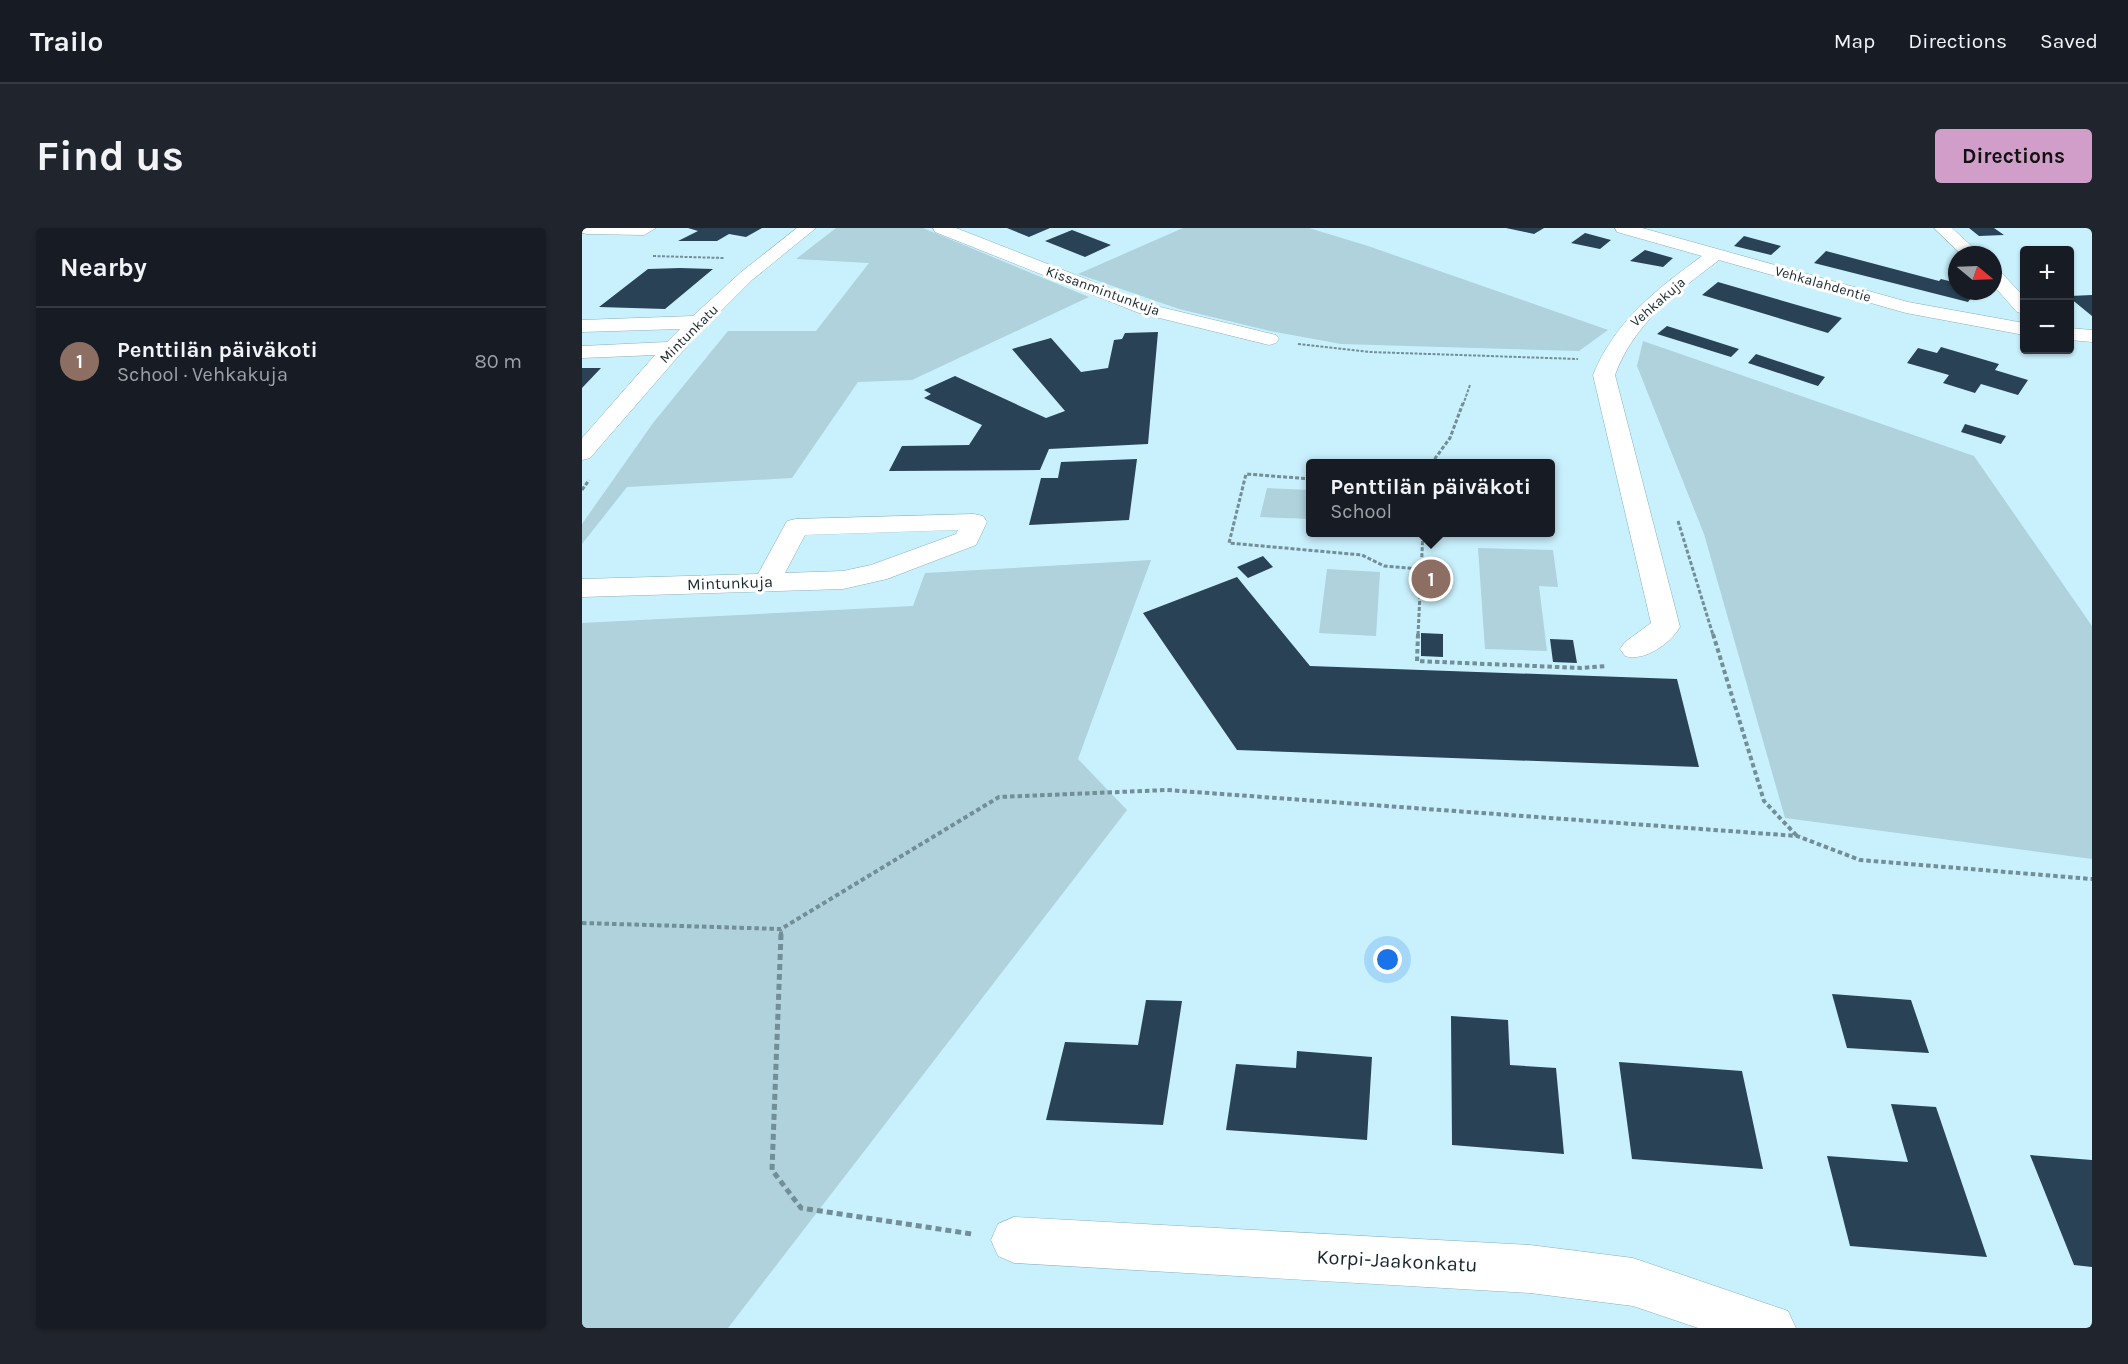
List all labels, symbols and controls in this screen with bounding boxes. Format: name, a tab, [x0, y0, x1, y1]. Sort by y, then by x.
text: Trailo	[30, 25, 103, 58]
text: Map	[1834, 29, 1875, 53]
text: Directions	[1908, 29, 2007, 53]
text: Saved	[2040, 29, 2098, 53]
button: Directions	[1935, 129, 2092, 183]
text: Find us	[36, 131, 184, 181]
north arrow	[1948, 246, 2002, 300]
map controls	[2020, 246, 2074, 354]
button: +	[2020, 246, 2074, 300]
text: Nearby	[60, 252, 147, 283]
street label: Vehkalahdentie	[1773, 262, 1873, 306]
street label: Kissanmintunkuja	[1044, 263, 1162, 319]
street label: Vehkakuja	[1627, 274, 1689, 330]
button: −	[2020, 300, 2074, 354]
street label: Mintunkatu	[656, 301, 722, 367]
text: Penttilän päiväkoti	[117, 337, 318, 363]
text: 1	[76, 350, 83, 373]
text: 80 m	[474, 350, 522, 373]
text: School · Vehkakuja	[117, 363, 288, 386]
popup	[1306, 459, 1555, 537]
text: Penttilän päiväkoti	[1330, 474, 1531, 500]
text: School	[1330, 500, 1392, 523]
pin: 1	[1412, 556, 1450, 602]
street label: Mintunkuja	[687, 572, 773, 594]
your location	[1373, 945, 1402, 974]
street label: Korpi-Jaakonkatu	[1316, 1245, 1478, 1277]

